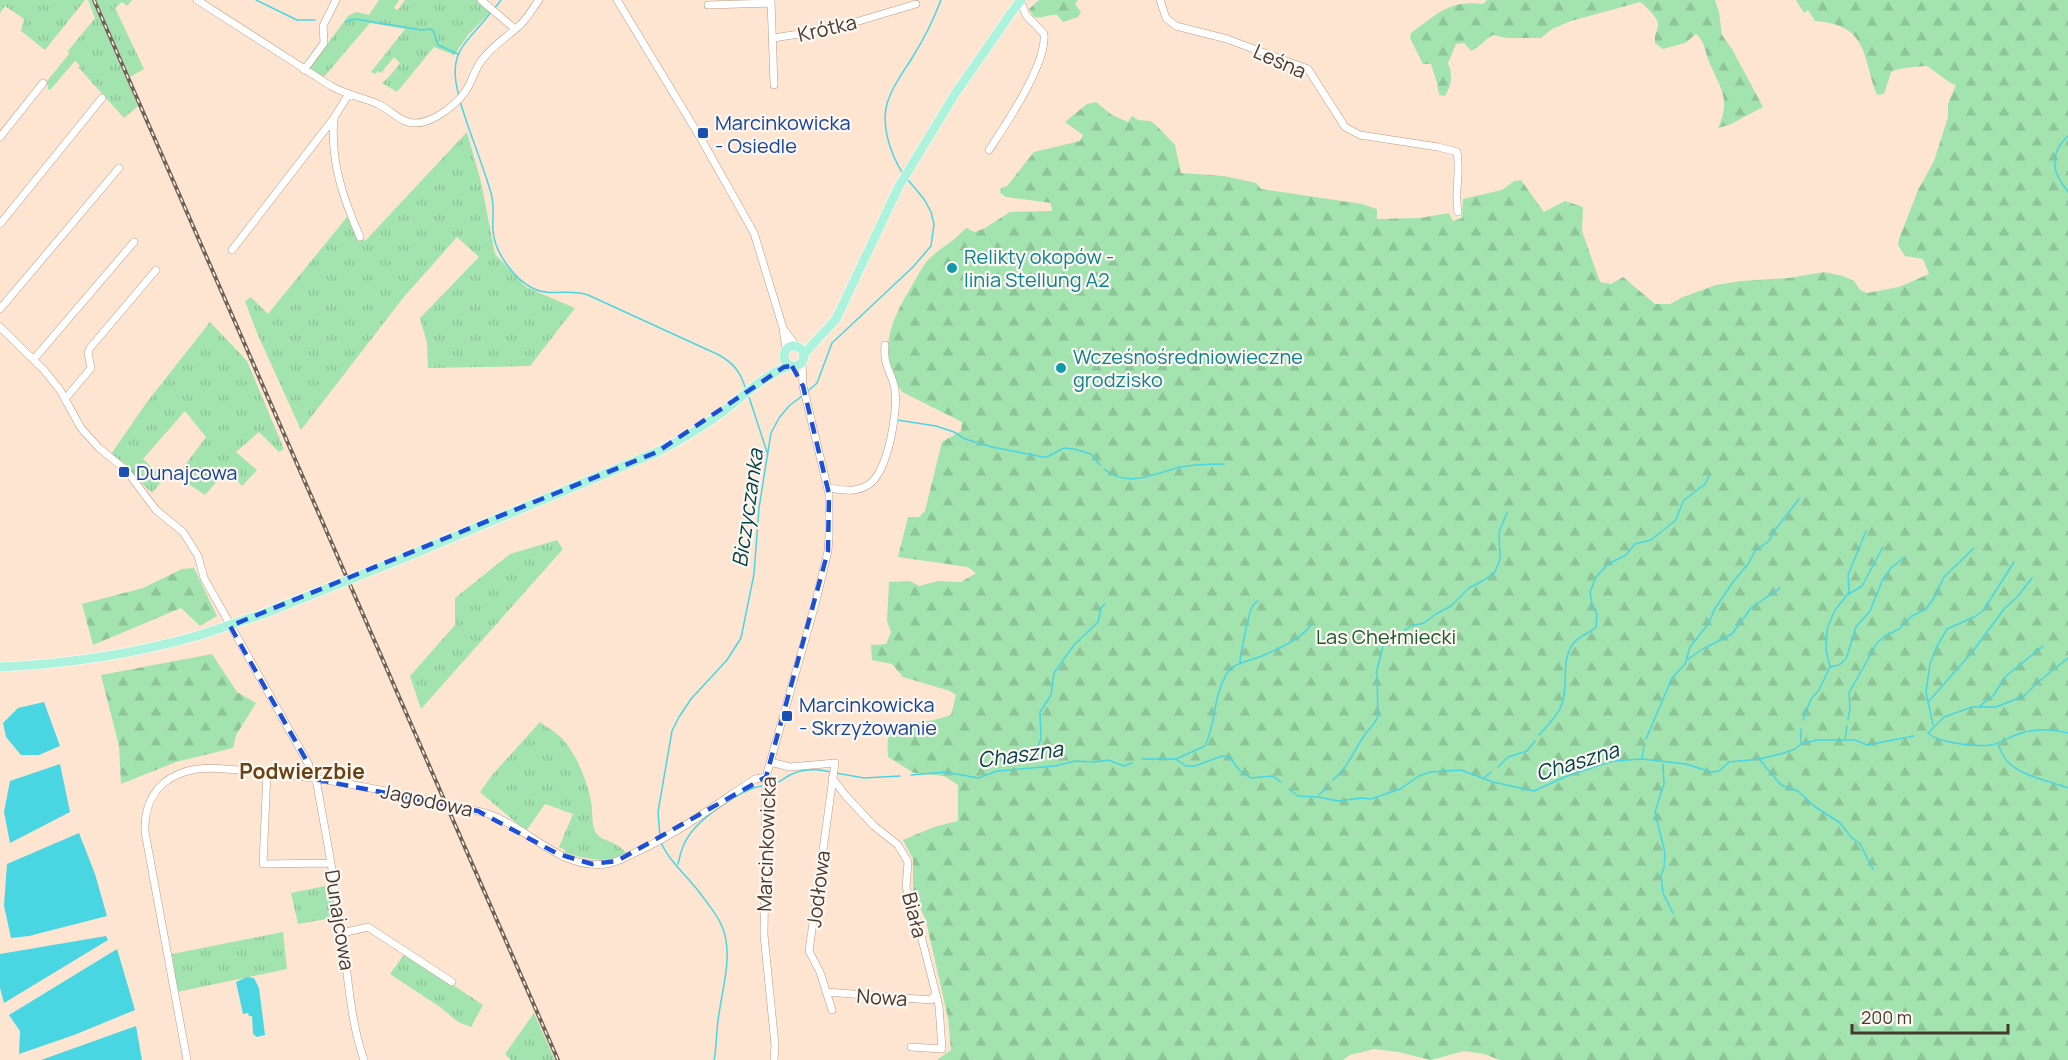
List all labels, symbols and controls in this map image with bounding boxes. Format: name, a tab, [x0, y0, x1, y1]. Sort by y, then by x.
street label: Krótka	[795, 8, 859, 48]
street label: Leśna	[1249, 37, 1311, 85]
place label: Marcinkowicka - Osiedle	[715, 109, 851, 159]
marker: Marcinkowicka - Osiedle	[696, 126, 710, 140]
place label: Relikty okopów - linia Stellung A2	[964, 243, 1114, 293]
marker: Relikty okopów - linia Stellung A2	[945, 261, 959, 275]
place label: Wcześnośredniowieczne grodzisko	[1073, 343, 1303, 393]
marker: Wcześnośredniowieczne grodzisko	[1054, 361, 1068, 375]
water label: Biczyczanka	[725, 446, 769, 569]
place label: Dunajcowa	[136, 459, 237, 486]
marker: Dunajcowa	[117, 465, 131, 479]
park label: Las Chełmiecki	[1316, 623, 1456, 650]
place label: Marcinkowicka - Skrzyżowanie	[799, 691, 937, 741]
marker: Marcinkowicka - Skrzyżowanie	[780, 709, 794, 723]
water label: Chaszna	[976, 734, 1066, 774]
water label: Chaszna	[1532, 735, 1623, 787]
district label: Podwierzbie	[239, 757, 365, 785]
street label: Marcinkowicka	[750, 776, 782, 912]
street label: Jagodowa	[379, 777, 475, 823]
street label: Jodłowa	[800, 849, 836, 929]
street label: Dunajcowa	[319, 868, 361, 972]
street label: Biała	[896, 889, 934, 941]
street label: Nowa	[856, 982, 908, 1012]
scale bar	[1852, 997, 2008, 1035]
text: 200 m	[1861, 1005, 1912, 1029]

